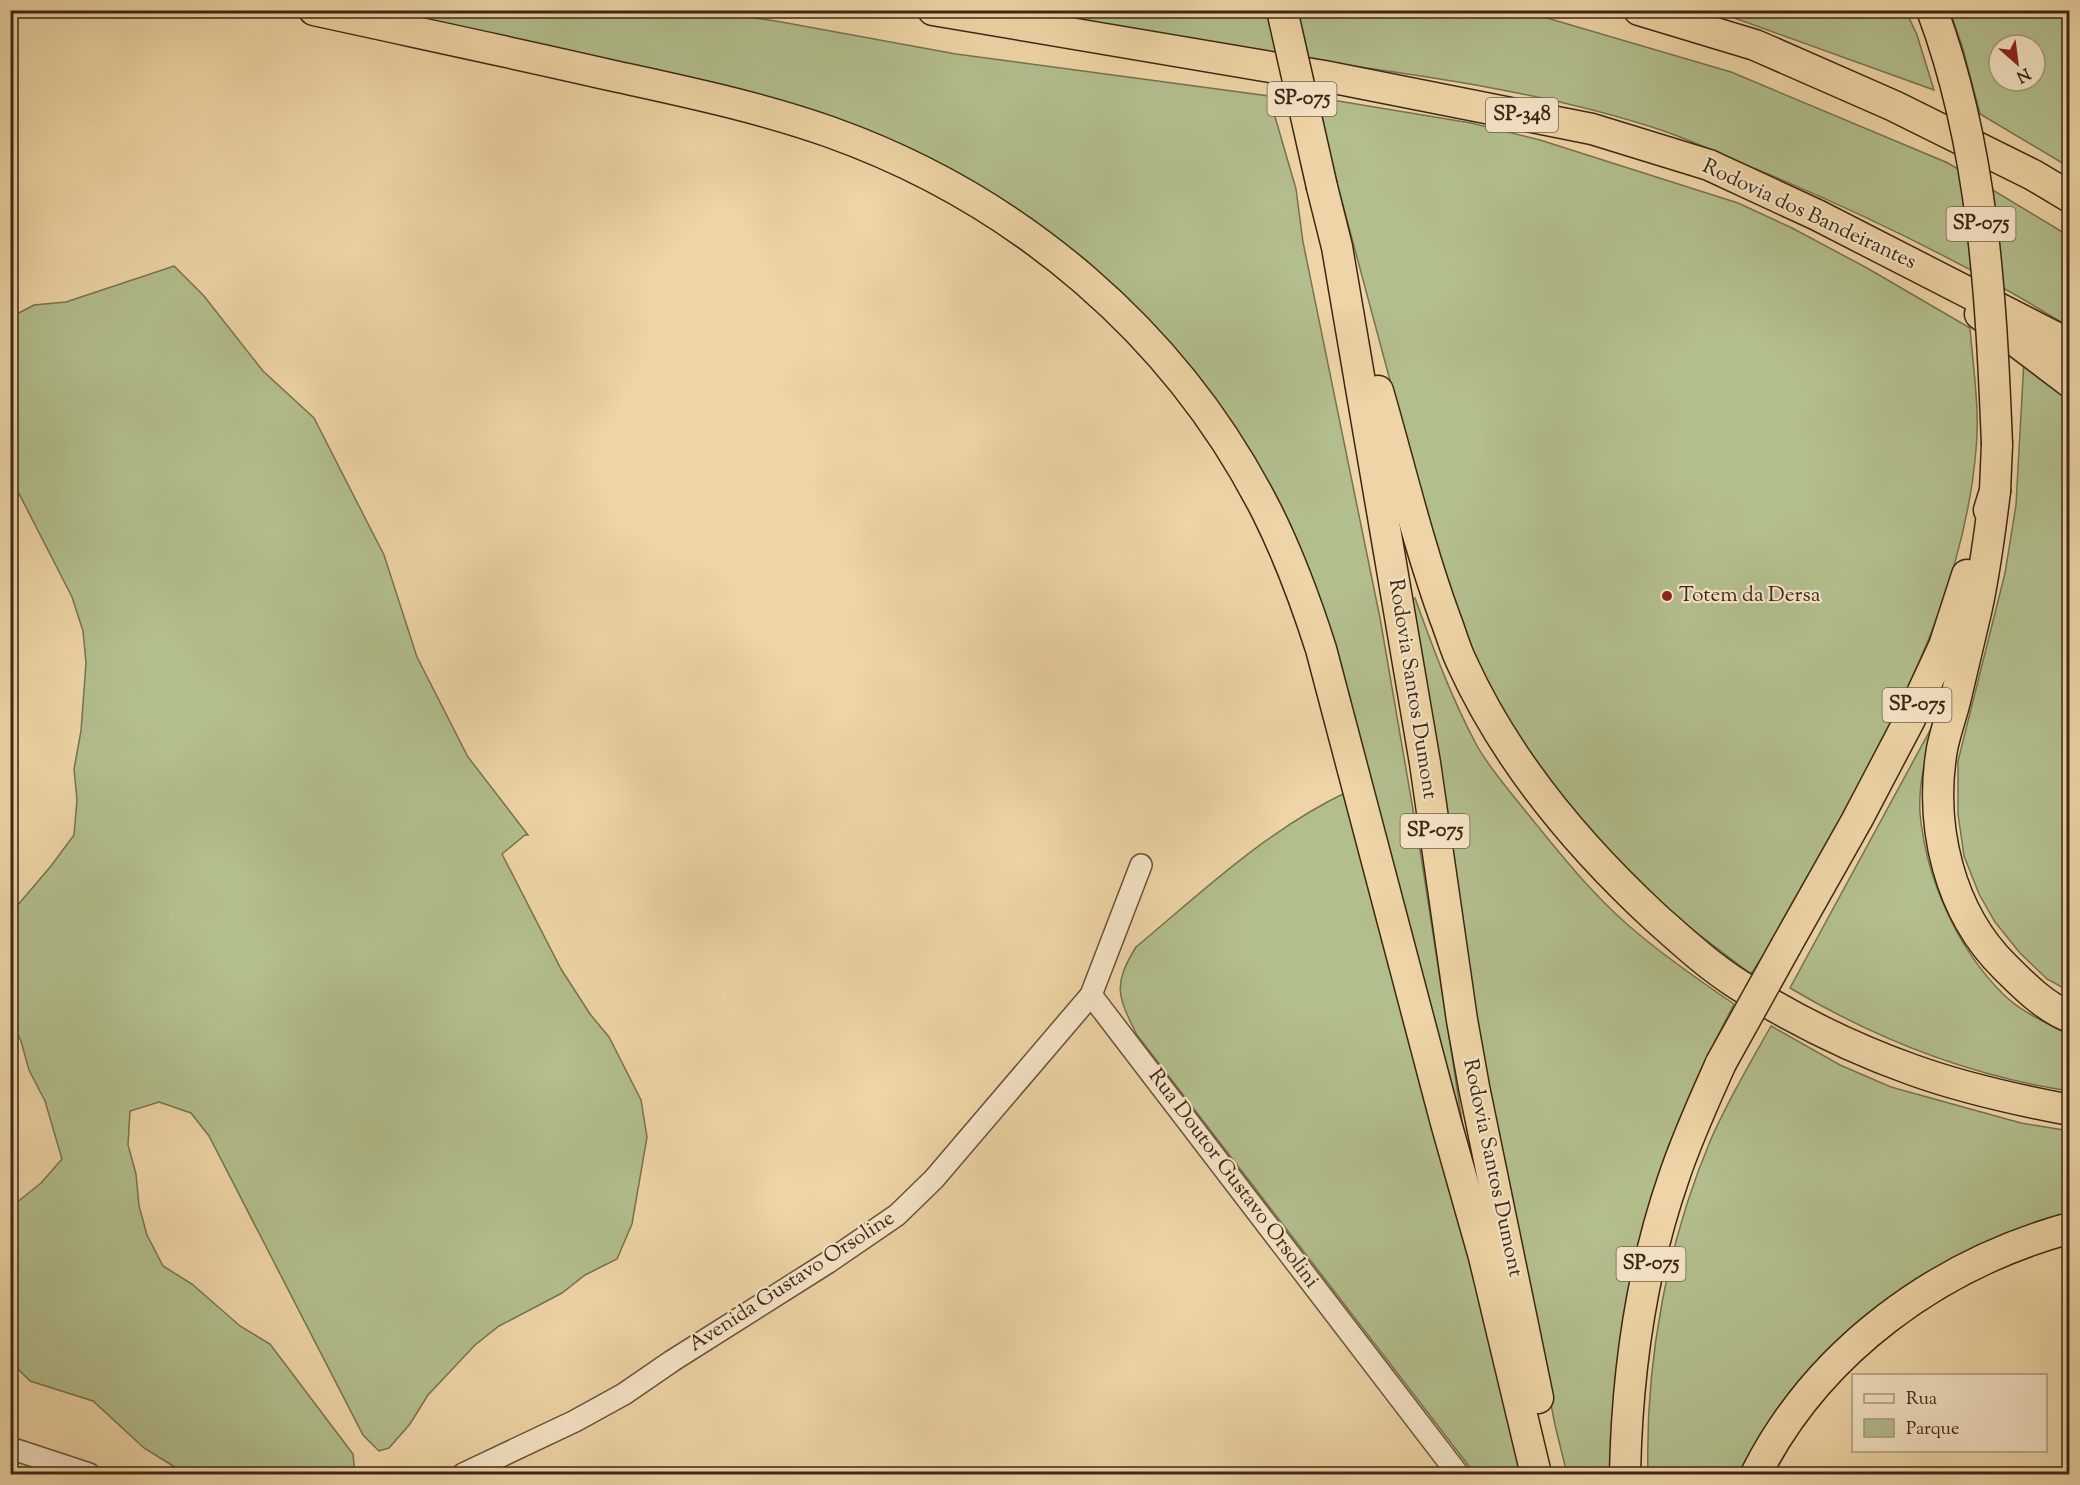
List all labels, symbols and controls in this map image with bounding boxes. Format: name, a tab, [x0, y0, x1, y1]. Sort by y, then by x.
north arrow	[1987, 33, 2047, 93]
text: N	[2012, 61, 2034, 87]
road number: SP-075	[1268, 82, 1336, 116]
road number: SP-348	[1486, 98, 1558, 132]
street label: Rodovia dos Bandeirantes	[1697, 152, 1921, 278]
road number: SP-075	[1946, 207, 2016, 241]
street label: Rodovia Santos Dumont	[1380, 577, 1444, 801]
place label: Totem da Dersa	[1679, 581, 1821, 611]
marker: Totem da Dersa	[1660, 589, 1674, 603]
road number: SP-075	[1882, 688, 1952, 722]
road number: SP-075	[1400, 814, 1470, 848]
street label: Rodovia Santos Dumont	[1454, 1056, 1530, 1280]
street label: Rua Doutor Gustavo Orsolini	[1140, 1063, 1326, 1295]
street label: Avenida Gustavo Orsoline	[683, 1204, 901, 1360]
road number: SP-075	[1616, 1247, 1686, 1281]
legend	[1852, 1374, 2047, 1452]
text: Rua	[1906, 1387, 1937, 1413]
text: Parque	[1906, 1417, 1959, 1443]

